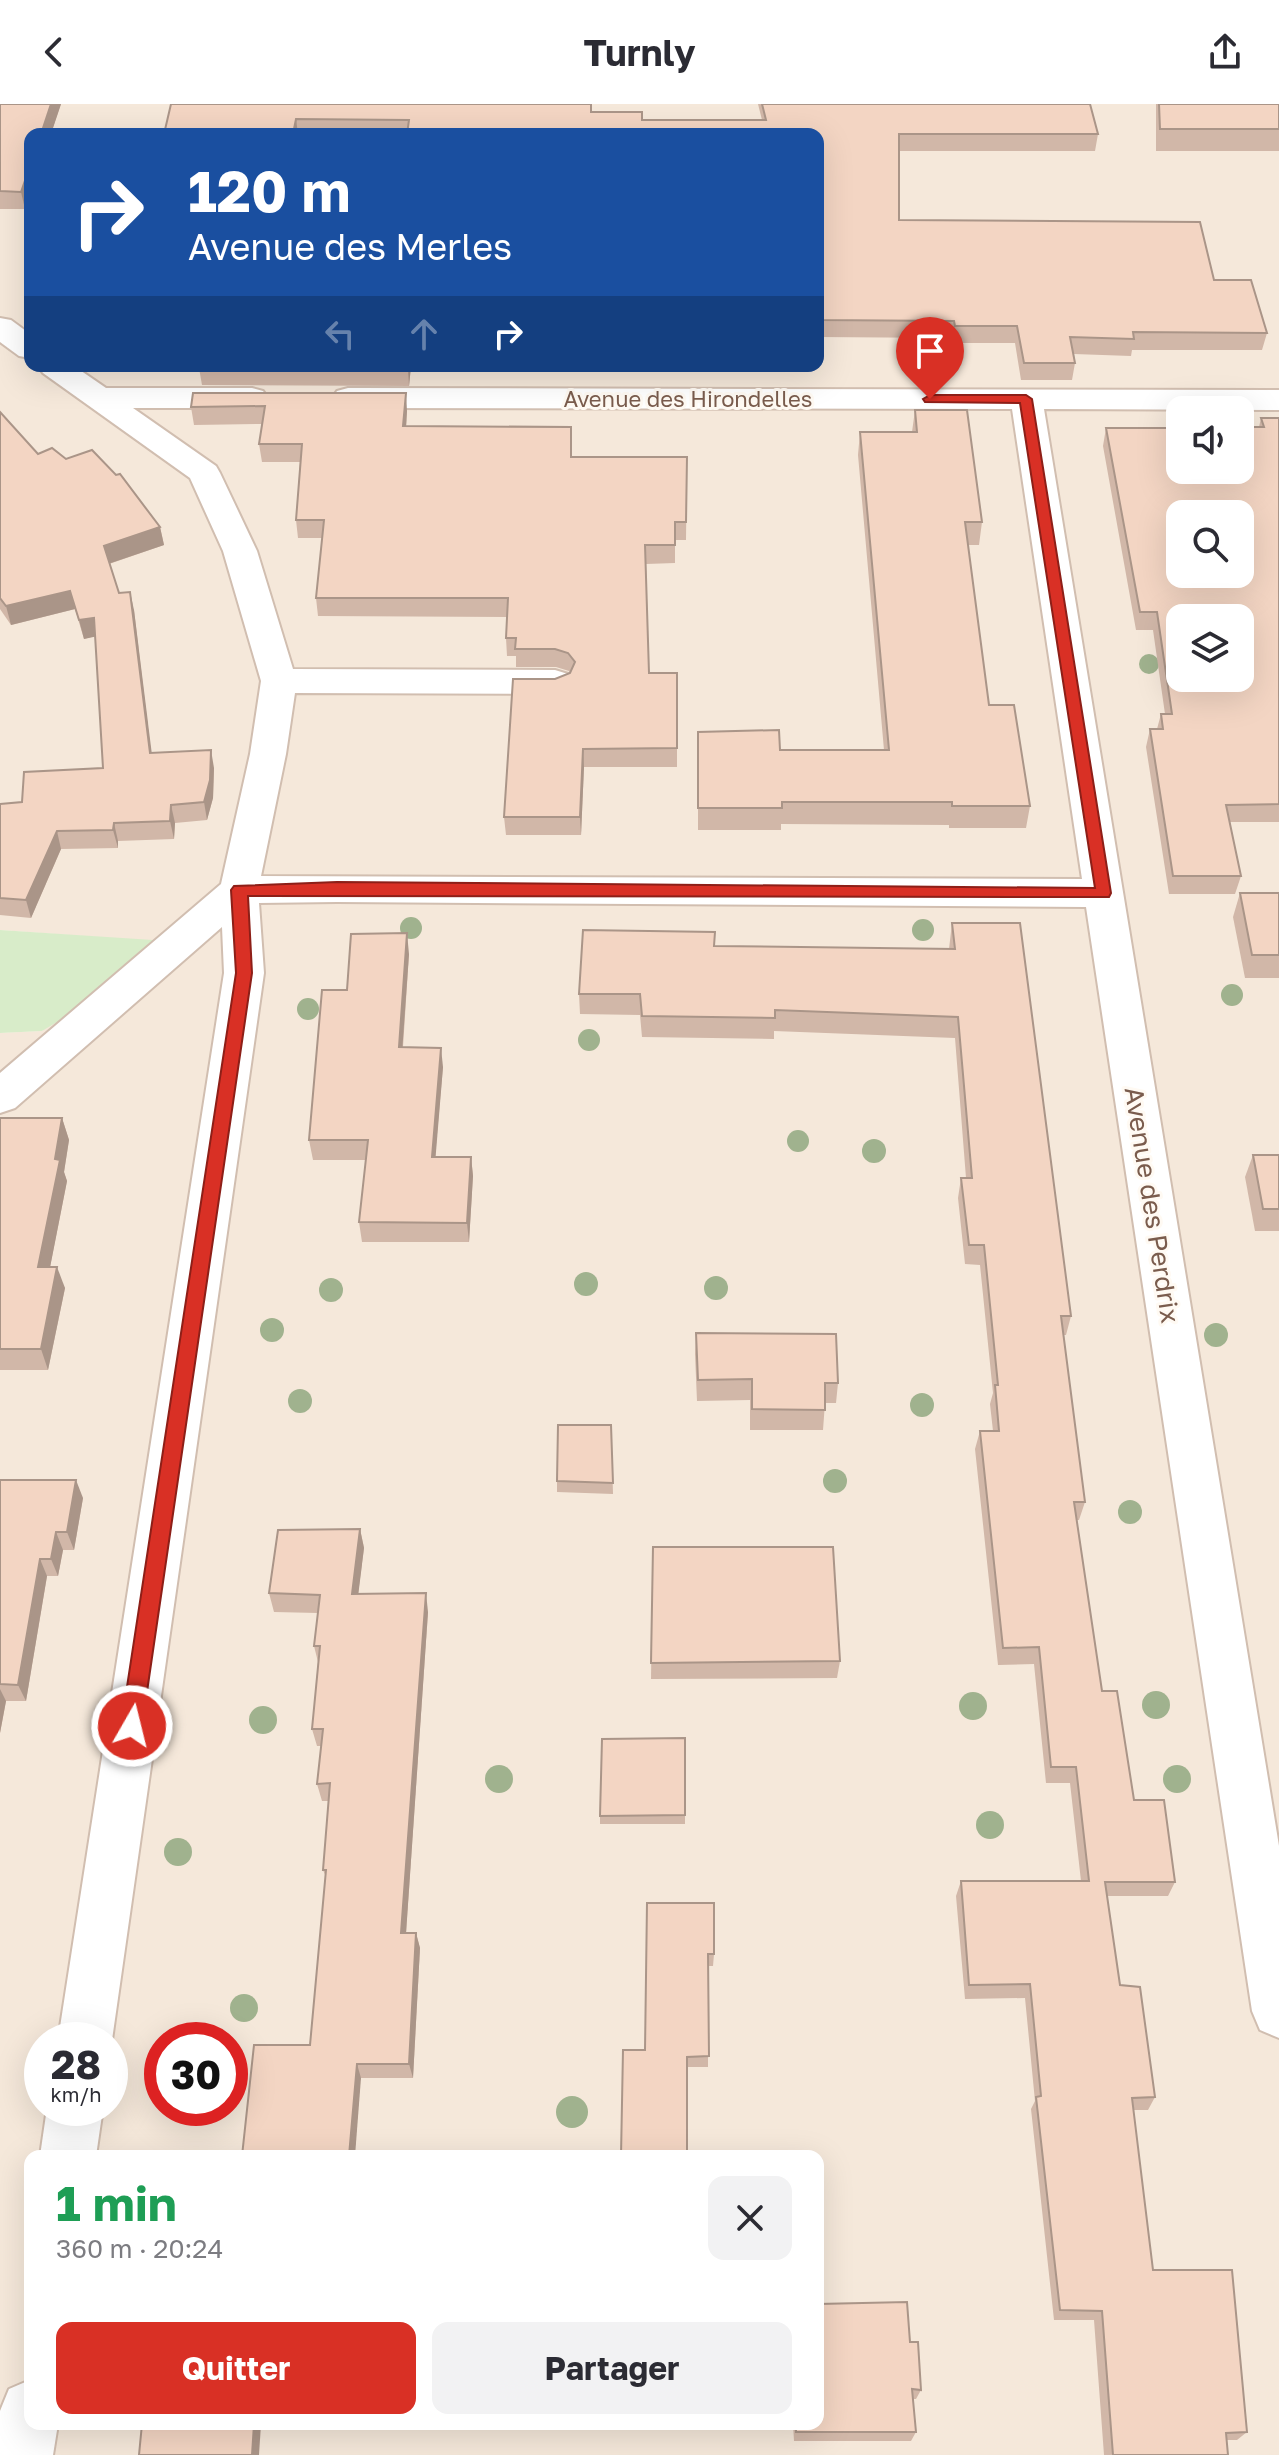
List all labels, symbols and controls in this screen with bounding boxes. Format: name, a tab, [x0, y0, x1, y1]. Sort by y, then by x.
icon: back	[32, 30, 76, 74]
icon: share	[1203, 30, 1247, 74]
text: Turnly	[583, 31, 696, 74]
text: 120 m	[188, 157, 350, 224]
icon: right	[56, 160, 160, 264]
text: Avenue des Merles	[188, 225, 512, 268]
icon: left	[318, 312, 362, 356]
icon: ahead	[402, 312, 446, 356]
icon: right	[486, 312, 530, 356]
pin	[896, 317, 964, 399]
icon: arrive	[908, 329, 952, 373]
street label: Avenue des Hirondelles	[564, 385, 812, 412]
map controls	[1166, 396, 1254, 692]
button: sound	[1166, 396, 1254, 484]
button: search	[1166, 500, 1254, 588]
button: layers	[1166, 604, 1254, 692]
street label: Avenue des Perdrix	[1119, 1085, 1186, 1325]
position arrow	[90, 1684, 174, 1768]
speed limit sign: 30	[144, 2022, 248, 2126]
text: 28	[51, 2040, 101, 2088]
text: km/h	[51, 2082, 101, 2106]
text: 1 min	[56, 2174, 177, 2232]
button: close	[708, 2176, 792, 2260]
text: 360 m · 20:24	[56, 2233, 223, 2264]
button: Quitter	[56, 2322, 416, 2414]
button: Partager	[432, 2322, 792, 2414]

